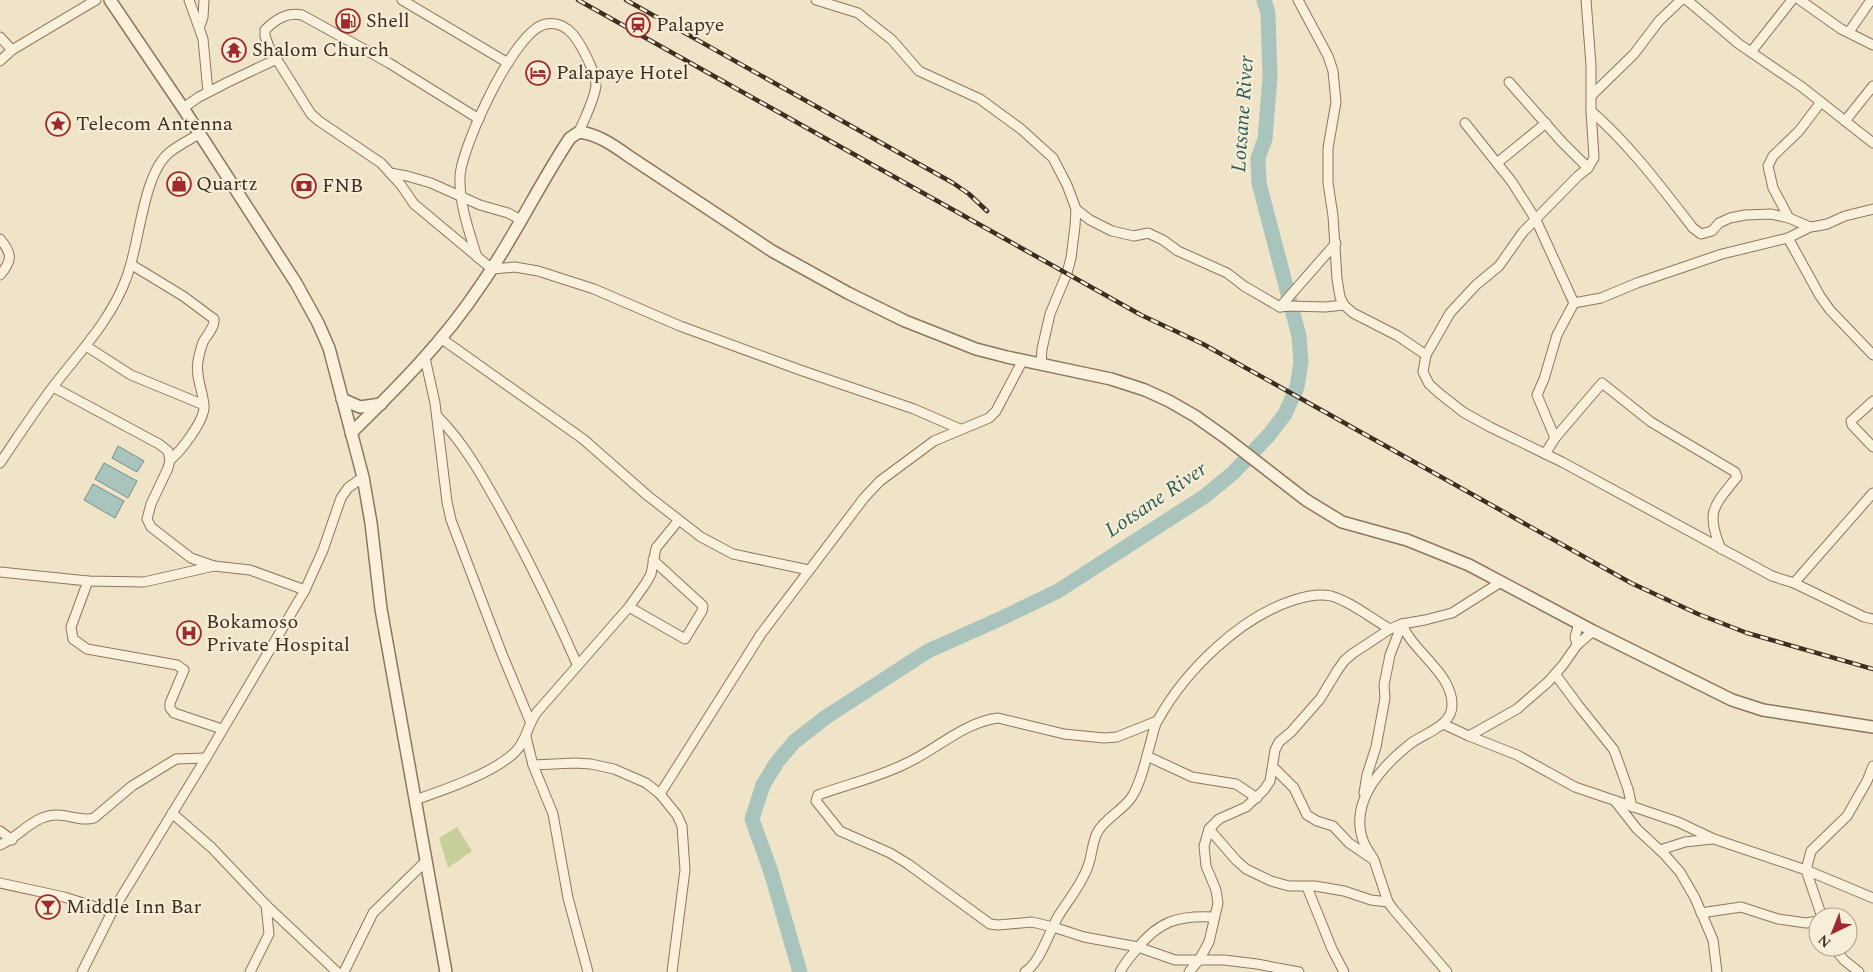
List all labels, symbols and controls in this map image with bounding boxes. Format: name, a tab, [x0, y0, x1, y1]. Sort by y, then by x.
place label: Shell	[366, 6, 410, 36]
fuel station icon: Shell	[335, 8, 361, 34]
place label: Palapye	[656, 10, 724, 40]
station icon: Palapye	[625, 12, 651, 38]
place label: Shalom Church	[252, 35, 389, 65]
temple icon: Shalom Church	[221, 37, 247, 63]
water label: Lotsane River	[1223, 54, 1263, 174]
place label: Palapaye Hotel	[556, 58, 689, 88]
hotel icon: Palapaye Hotel	[525, 60, 551, 86]
place label: Telecom Antenna	[76, 109, 233, 139]
place icon: Telecom Antenna	[45, 111, 71, 137]
place label: Quartz	[196, 169, 258, 199]
shop icon: Quartz	[166, 171, 192, 197]
place label: FNB	[322, 171, 363, 201]
bank icon: FNB	[291, 173, 317, 199]
water label: Lotsane River	[1098, 454, 1214, 546]
place label: Bokamoso Private Hospital	[206, 607, 350, 660]
hospital icon: Bokamoso Private Hospital	[176, 620, 202, 646]
place label: Middle Inn Bar	[66, 892, 201, 922]
bar icon: Middle Inn Bar	[35, 894, 61, 920]
north arrow	[1808, 907, 1858, 957]
text: N	[1813, 930, 1836, 953]

